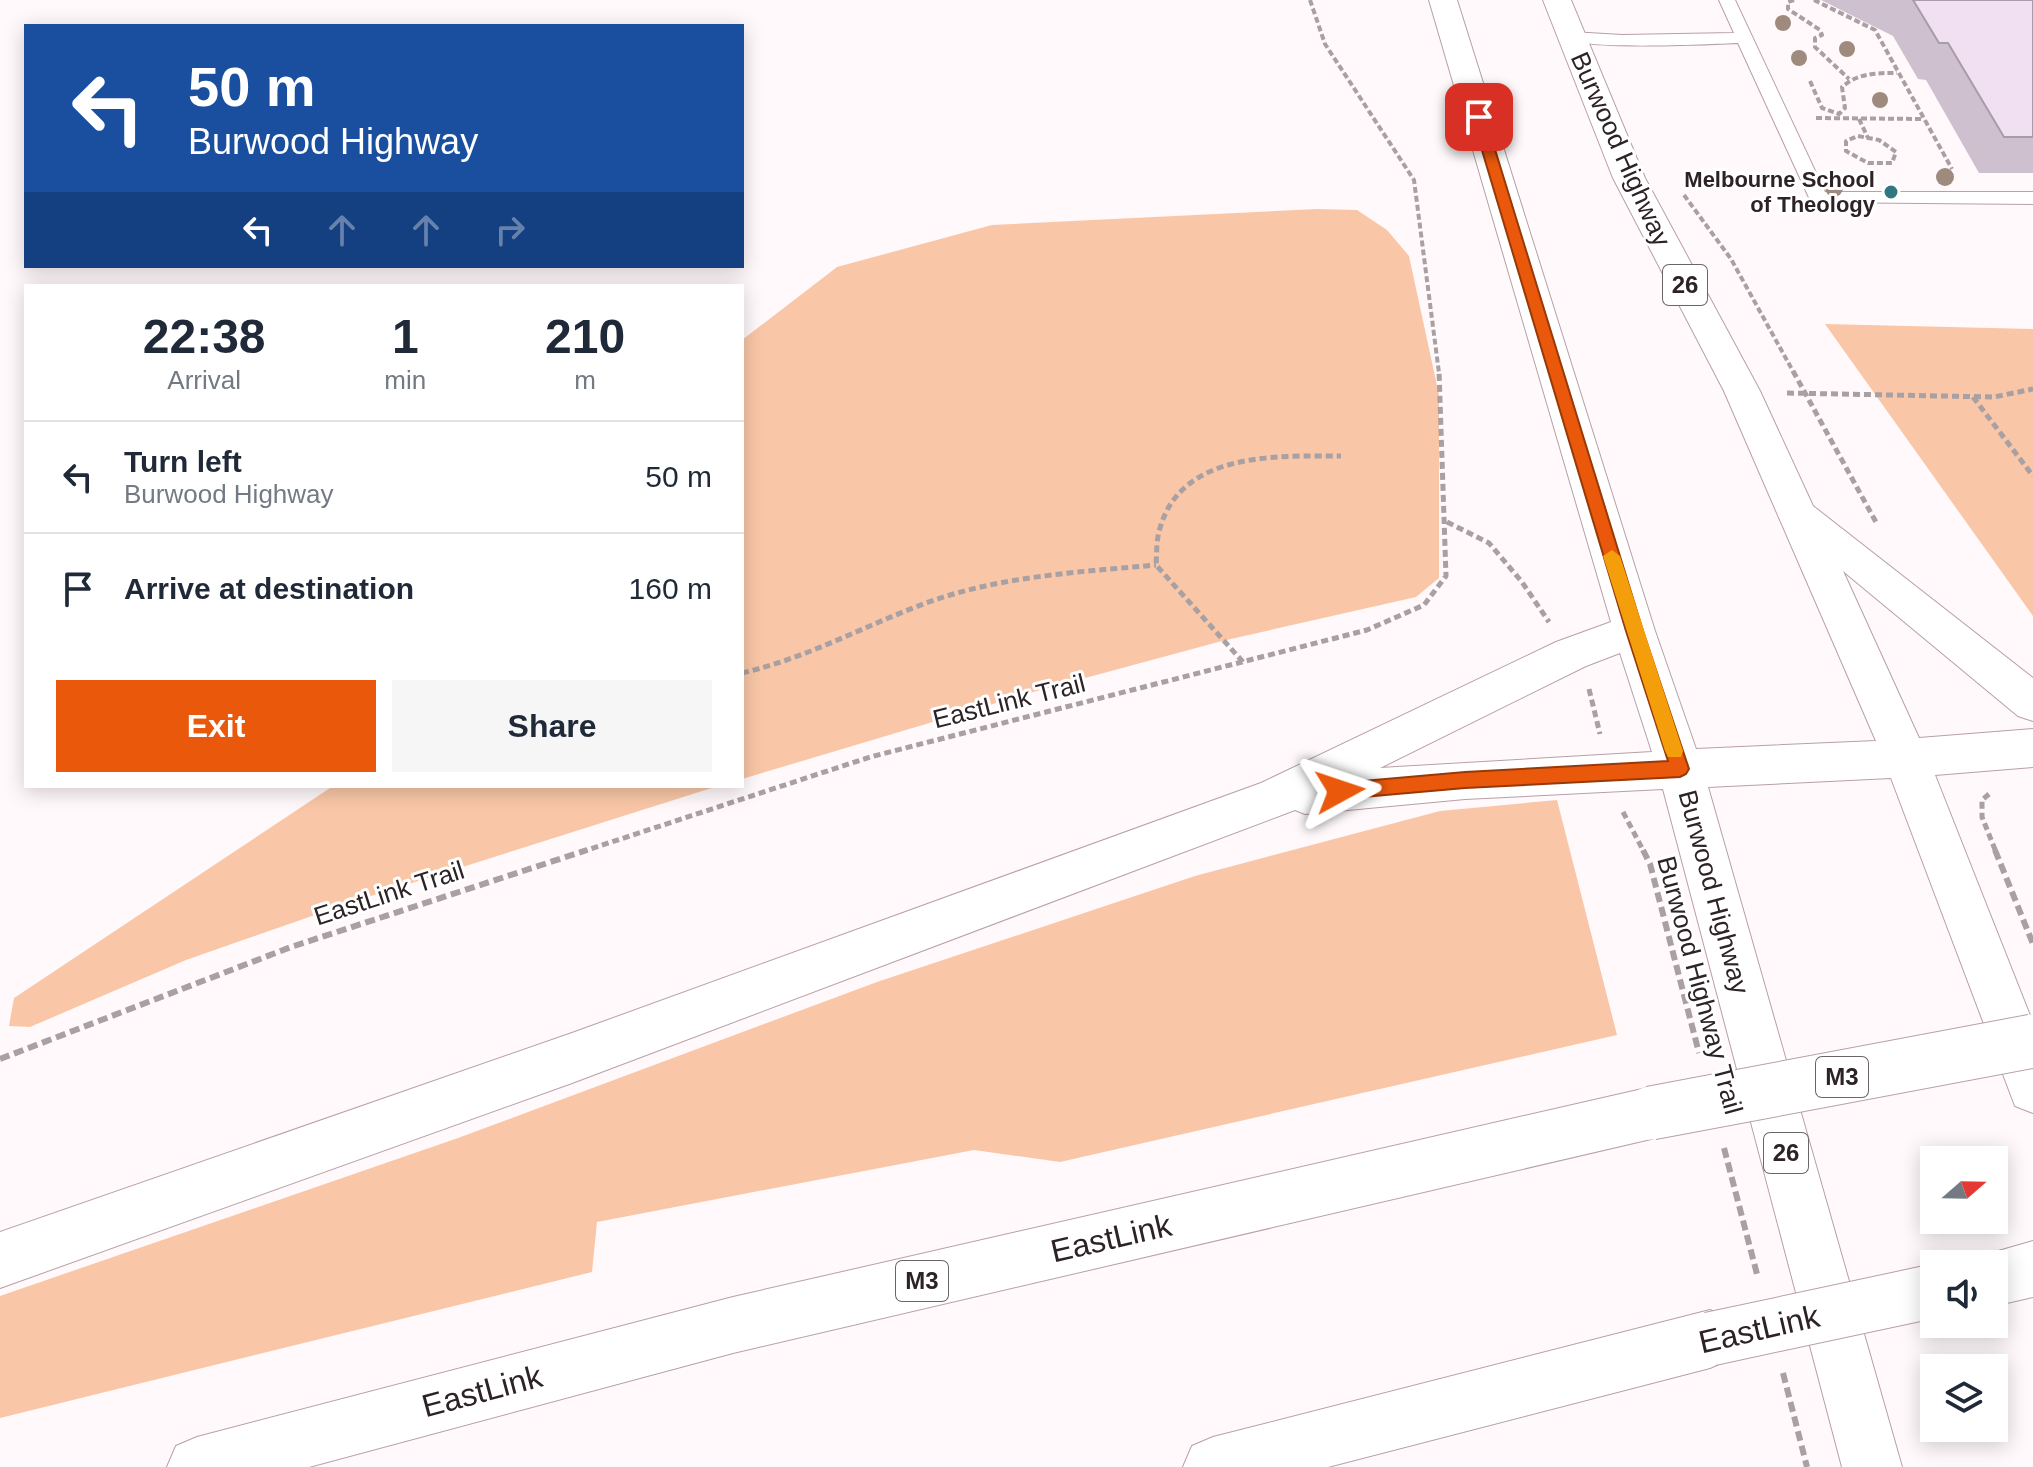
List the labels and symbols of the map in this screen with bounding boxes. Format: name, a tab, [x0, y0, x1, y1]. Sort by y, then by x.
street label: Burwood Highway	[1565, 47, 1677, 251]
pin	[1445, 83, 1513, 151]
place label: Melbourne School of Theology	[1684, 167, 1876, 217]
marker: Melbourne School of Theology	[1882, 183, 1900, 201]
road number: 26	[1663, 265, 1707, 305]
street label: EastLink Trail	[930, 668, 1088, 734]
position arrow	[1298, 749, 1382, 833]
street label: Burwood Highway	[1672, 787, 1756, 997]
street label: Burwood Highway Trail	[1651, 853, 1749, 1117]
street label: EastLink Trail	[310, 855, 468, 931]
road number: M3	[1816, 1057, 1868, 1097]
road number: 26	[1764, 1133, 1808, 1173]
north arrow	[1920, 1146, 2008, 1234]
street label: EastLink	[1047, 1206, 1176, 1269]
road number: M3	[896, 1261, 948, 1301]
street label: EastLink	[1695, 1297, 1824, 1360]
street label: EastLink	[418, 1357, 547, 1424]

